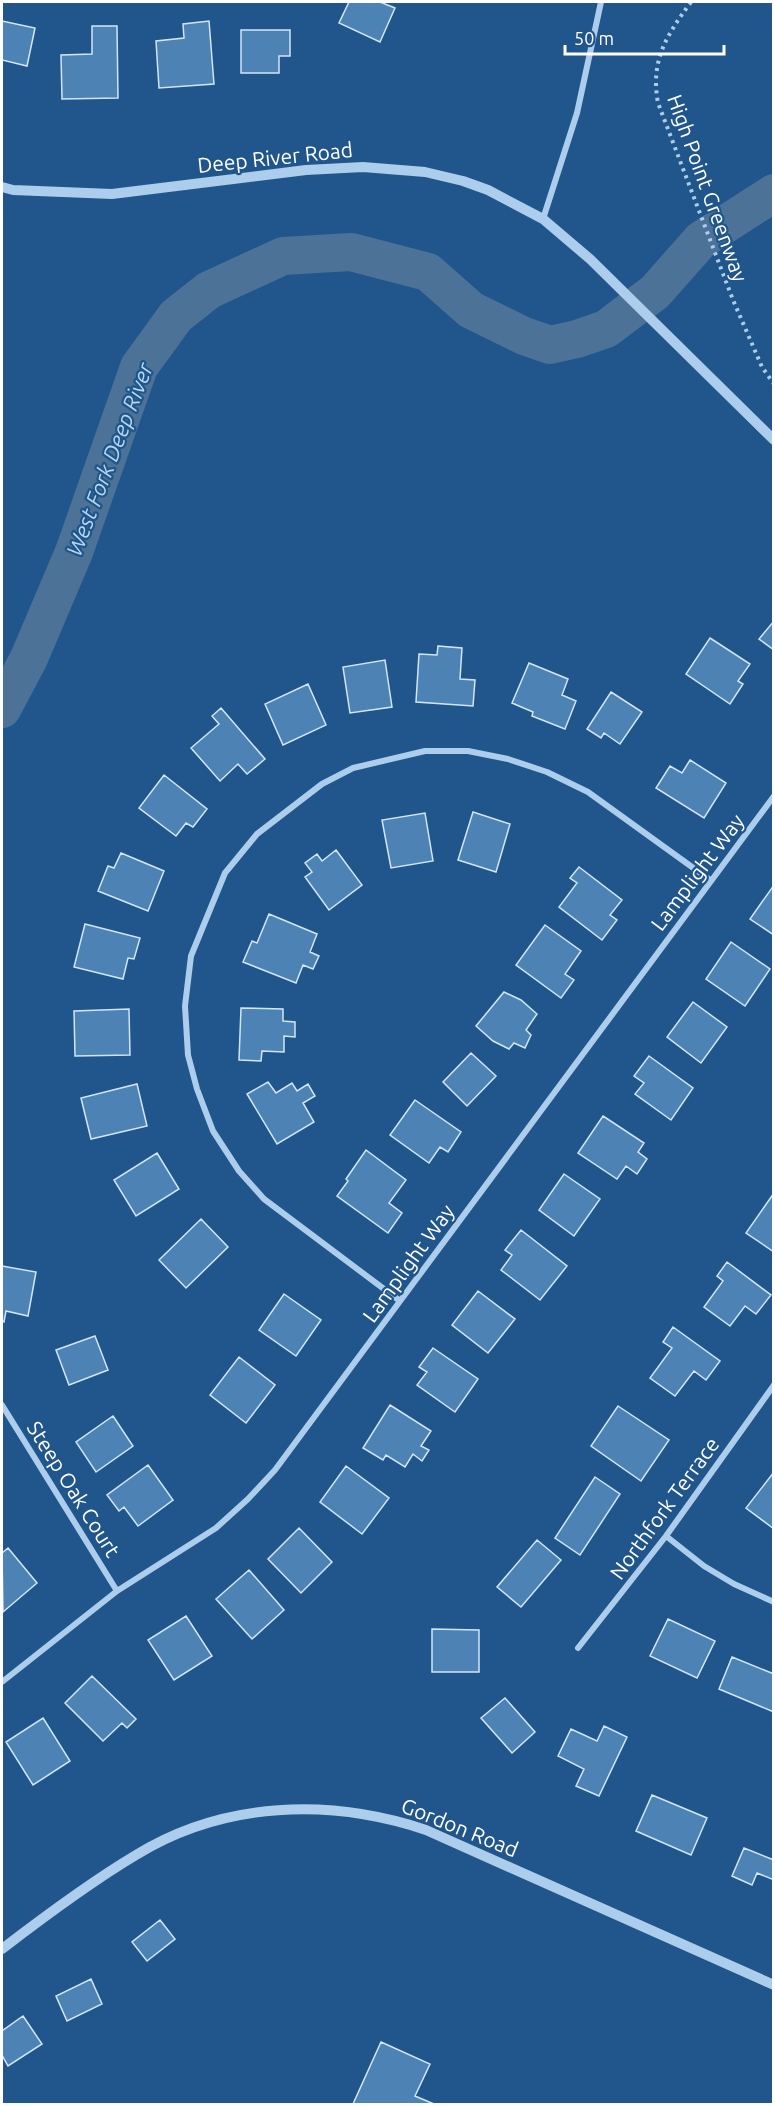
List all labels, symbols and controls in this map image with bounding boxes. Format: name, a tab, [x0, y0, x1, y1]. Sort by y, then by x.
scale bar	[565, 18, 724, 56]
text: 50 m	[574, 28, 614, 48]
street label: High Point Greenway	[663, 91, 753, 285]
street label: Deep River Road	[196, 137, 354, 177]
water label: West Fork Deep River	[61, 359, 158, 559]
street label: Lamplight Way	[645, 809, 749, 935]
street label: Lamplight Way	[357, 1199, 459, 1327]
street label: Steep Oak Court	[23, 1417, 125, 1561]
street label: Northfork Terrace	[605, 1432, 723, 1584]
street label: Gordon Road	[398, 1793, 522, 1861]

